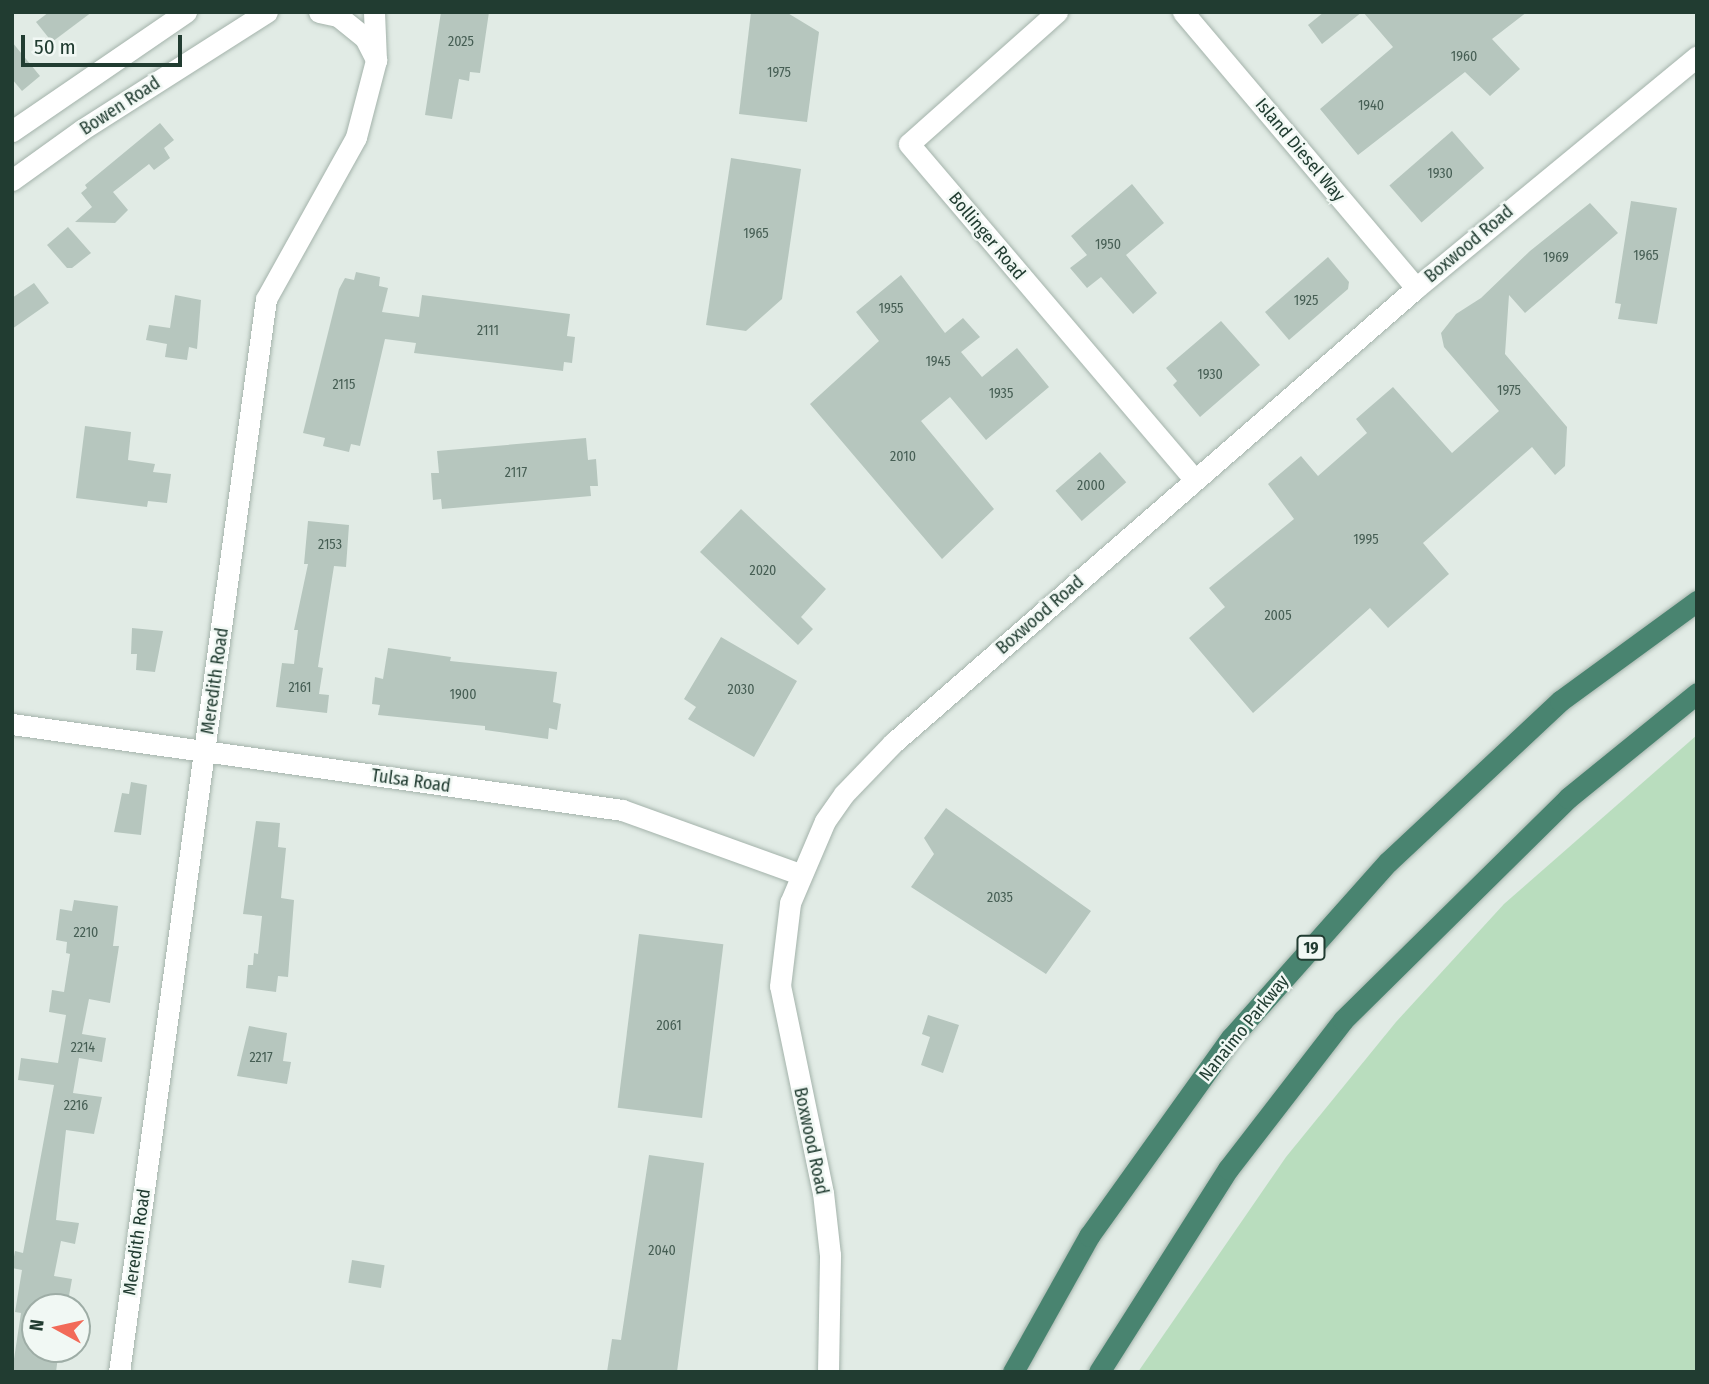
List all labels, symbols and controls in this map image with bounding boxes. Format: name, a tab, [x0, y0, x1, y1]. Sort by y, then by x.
scale bar	[24, 21, 186, 65]
text: 50 m	[34, 34, 76, 60]
house number: 2025	[448, 34, 474, 50]
house number: 1960	[1451, 49, 1477, 65]
house number: 1975	[767, 65, 791, 81]
street label: Bowen Road	[76, 72, 164, 140]
street label: Island Diesel Way	[1251, 94, 1349, 206]
house number: 1940	[1358, 98, 1384, 114]
house number: 1930	[1427, 166, 1453, 182]
street label: Bollinger Road	[944, 188, 1030, 284]
street label: Boxwood Road	[1420, 201, 1518, 287]
house number: 1965	[743, 226, 769, 242]
house number: 1950	[1095, 237, 1121, 253]
house number: 1965	[1633, 248, 1659, 264]
house number: 1969	[1543, 250, 1569, 266]
house number: 1925	[1294, 293, 1318, 309]
house number: 1955	[878, 301, 904, 317]
house number: 2111	[477, 323, 499, 339]
house number: 1945	[925, 354, 951, 370]
house number: 1930	[1197, 367, 1223, 383]
house number: 2115	[332, 377, 356, 393]
house number: 1975	[1497, 383, 1521, 399]
house number: 1935	[989, 386, 1013, 402]
house number: 2010	[890, 449, 916, 465]
house number: 2117	[505, 465, 527, 481]
house number: 2000	[1077, 478, 1105, 494]
house number: 1995	[1353, 532, 1379, 548]
house number: 2153	[318, 537, 342, 553]
house number: 2020	[750, 563, 776, 579]
street label: Boxwood Road	[992, 571, 1088, 659]
house number: 2005	[1264, 608, 1292, 624]
street label: Meredith Road	[197, 626, 233, 736]
house number: 2161	[288, 680, 312, 696]
house number: 2030	[728, 682, 754, 698]
house number: 1900	[450, 687, 476, 703]
street label: Tulsa Road	[370, 765, 452, 797]
house number: 2035	[987, 890, 1013, 906]
house number: 2210	[74, 925, 98, 941]
road number: 19	[1295, 936, 1327, 960]
street label: Nanaimo Parkway	[1195, 971, 1293, 1085]
house number: 2061	[656, 1018, 682, 1034]
house number: 2214	[71, 1040, 95, 1056]
house number: 2217	[249, 1050, 273, 1066]
street label: Boxwood Road	[789, 1085, 833, 1197]
house number: 2216	[64, 1098, 88, 1114]
street label: Meredith Road	[119, 1187, 155, 1297]
house number: 2040	[648, 1243, 676, 1259]
north arrow	[21, 1293, 91, 1363]
text: N	[25, 1318, 49, 1333]

